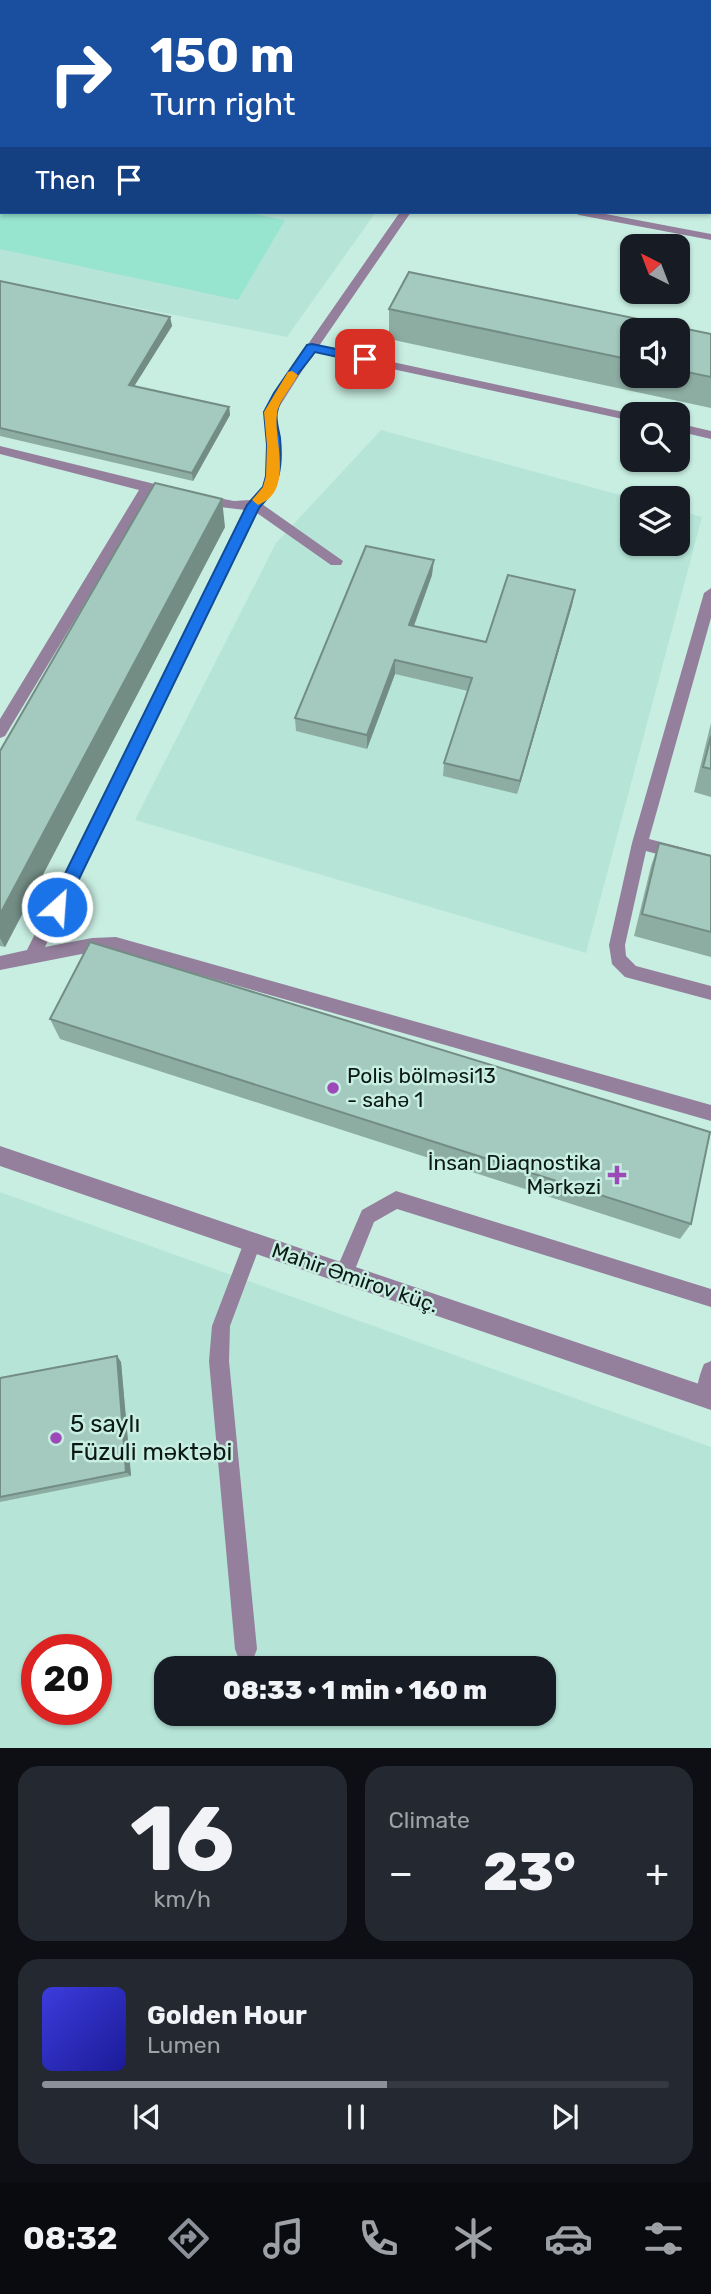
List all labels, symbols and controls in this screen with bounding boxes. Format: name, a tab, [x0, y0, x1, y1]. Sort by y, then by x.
text: 150 m	[150, 26, 295, 84]
icon: right	[35, 28, 126, 119]
text: Turn right	[150, 85, 295, 123]
icon: arrive	[110, 161, 148, 199]
text: Then	[35, 165, 96, 196]
north arrow	[620, 234, 690, 304]
map controls	[620, 234, 690, 556]
button: sound	[620, 318, 690, 388]
pin	[335, 329, 395, 389]
icon: arrive	[346, 340, 384, 378]
button: search	[620, 402, 690, 472]
button: layers	[620, 486, 690, 556]
position arrow	[20, 870, 94, 944]
place label: Polis bölməsi13 - sahə 1	[347, 1063, 496, 1112]
marker: Polis bölməsi13 - sahə 1	[325, 1080, 341, 1096]
place label: İnsan Diaqnostika Mərkəzi	[428, 1150, 601, 1199]
marker: İnsan Diaqnostika Mərkəzi	[607, 1165, 627, 1185]
street label: Mahir Əmirov küç.	[269, 1237, 442, 1318]
place label: 5 saylı Füzuli məktəbi	[70, 1410, 232, 1466]
marker: 5 saylı Füzuli məktəbi	[48, 1430, 64, 1446]
speed limit sign: 20	[21, 1634, 112, 1725]
text: 08:33 · 1 min · 160 m	[223, 1675, 487, 1706]
text: 16	[130, 1785, 234, 1893]
text: Climate	[389, 1806, 470, 1834]
text: 23°	[483, 1841, 576, 1903]
text: −	[389, 1850, 413, 1896]
text: +	[645, 1850, 669, 1896]
text: km/h	[154, 1885, 211, 1913]
text: Golden Hour	[147, 2000, 307, 2031]
text: Lumen	[147, 2031, 221, 2059]
icon: previous	[128, 2098, 166, 2136]
icon: pause	[337, 2098, 375, 2136]
icon: next	[546, 2098, 584, 2136]
icon: directions	[164, 2214, 213, 2263]
icon: music	[259, 2214, 308, 2263]
icon: phone	[354, 2214, 403, 2263]
icon: climate	[449, 2214, 498, 2263]
icon: car	[544, 2214, 593, 2263]
icon: filters	[639, 2214, 688, 2263]
text: 08:32	[23, 2219, 118, 2257]

